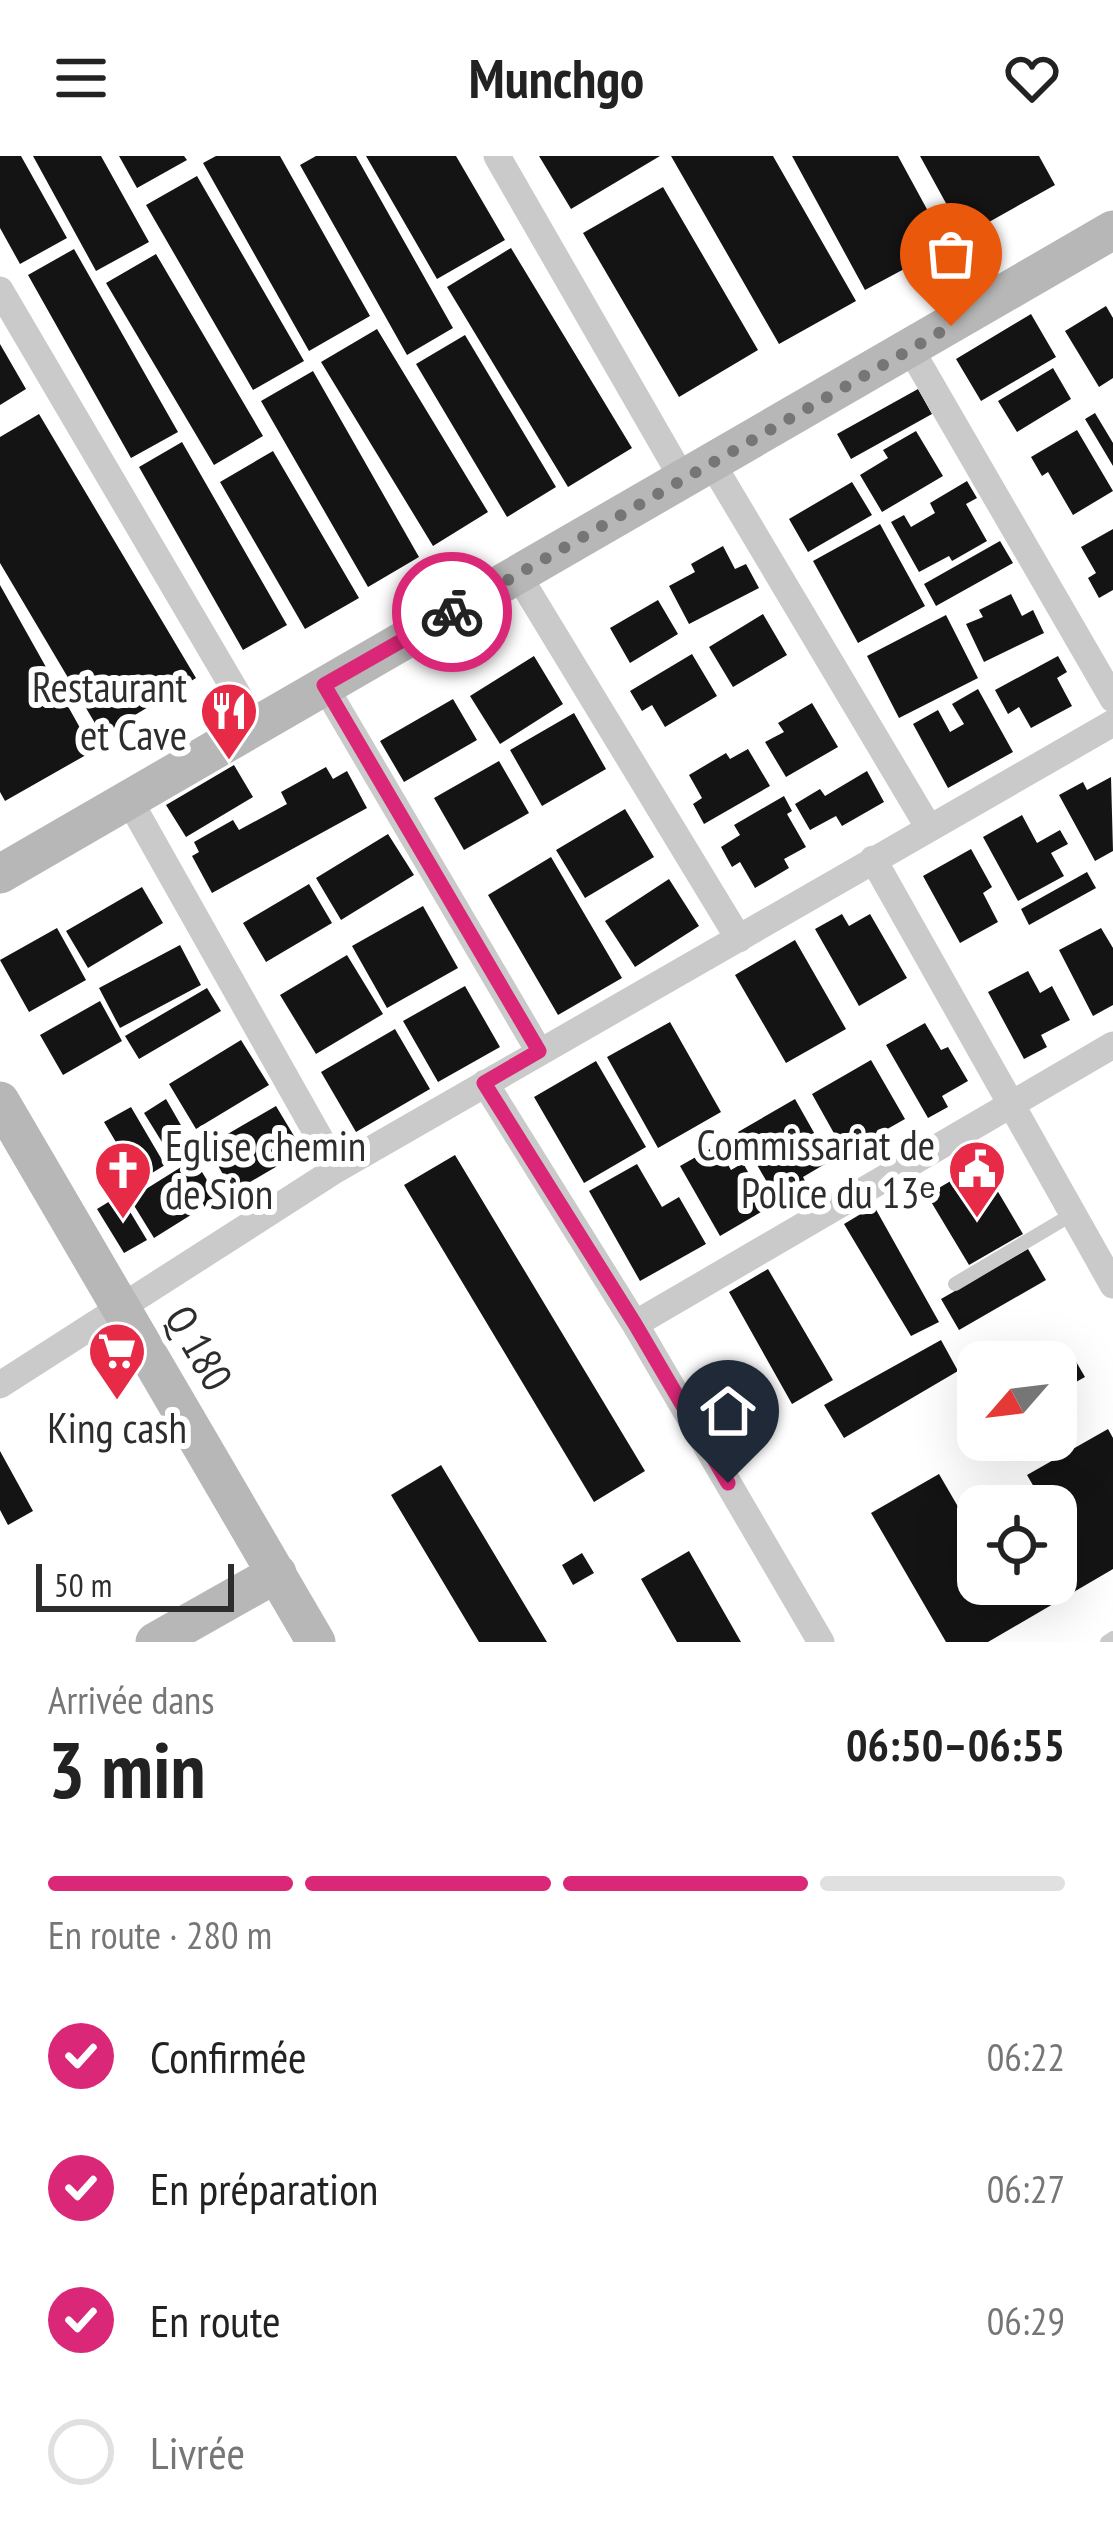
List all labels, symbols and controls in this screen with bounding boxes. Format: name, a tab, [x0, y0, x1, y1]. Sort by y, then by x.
text: Munchgo	[469, 43, 644, 113]
icon: menu	[48, 45, 114, 111]
icon: heart	[999, 45, 1065, 111]
pin	[900, 203, 1002, 326]
icon: bag	[918, 221, 984, 287]
courier	[392, 552, 512, 672]
icon: bike	[419, 579, 485, 645]
place label: Restaurant et Cave	[32, 659, 187, 762]
restaurant icon: Restaurant et Cave	[198, 680, 260, 762]
place label: Commissariat de Police du 13ᵉ	[696, 1117, 935, 1220]
place label: Eglise chemin de Sion	[165, 1118, 366, 1221]
public building icon: Commissariat de Police du 13ᵉ	[946, 1138, 1008, 1220]
church icon: Eglise chemin de Sion	[92, 1139, 154, 1221]
street label: Q 180	[153, 1296, 245, 1400]
supermarket icon: King cash	[86, 1320, 148, 1402]
north arrow	[957, 1341, 1077, 1461]
map controls	[957, 1341, 1077, 1605]
pin	[677, 1360, 779, 1483]
icon: home	[695, 1378, 761, 1444]
place label: King cash	[47, 1400, 187, 1455]
button: locate	[957, 1485, 1077, 1605]
scale bar	[36, 1558, 234, 1611]
text: 50 m	[54, 1563, 112, 1606]
text: Arrivée dans	[48, 1674, 214, 1725]
text: 06:50–06:55	[846, 1715, 1065, 1773]
text: 3 min	[48, 1719, 206, 1820]
text: En route · 280 m	[48, 1909, 272, 1960]
icon: check	[48, 2023, 114, 2089]
text: Confirmée	[150, 2027, 307, 2085]
text: 06:22	[987, 2031, 1065, 2082]
icon: check	[48, 2155, 114, 2221]
text: En préparation	[150, 2159, 378, 2217]
text: 06:27	[987, 2163, 1065, 2214]
icon: check	[48, 2287, 114, 2353]
text: En route	[150, 2291, 281, 2349]
text: 06:29	[987, 2295, 1065, 2346]
text: Livrée	[150, 2423, 245, 2481]

